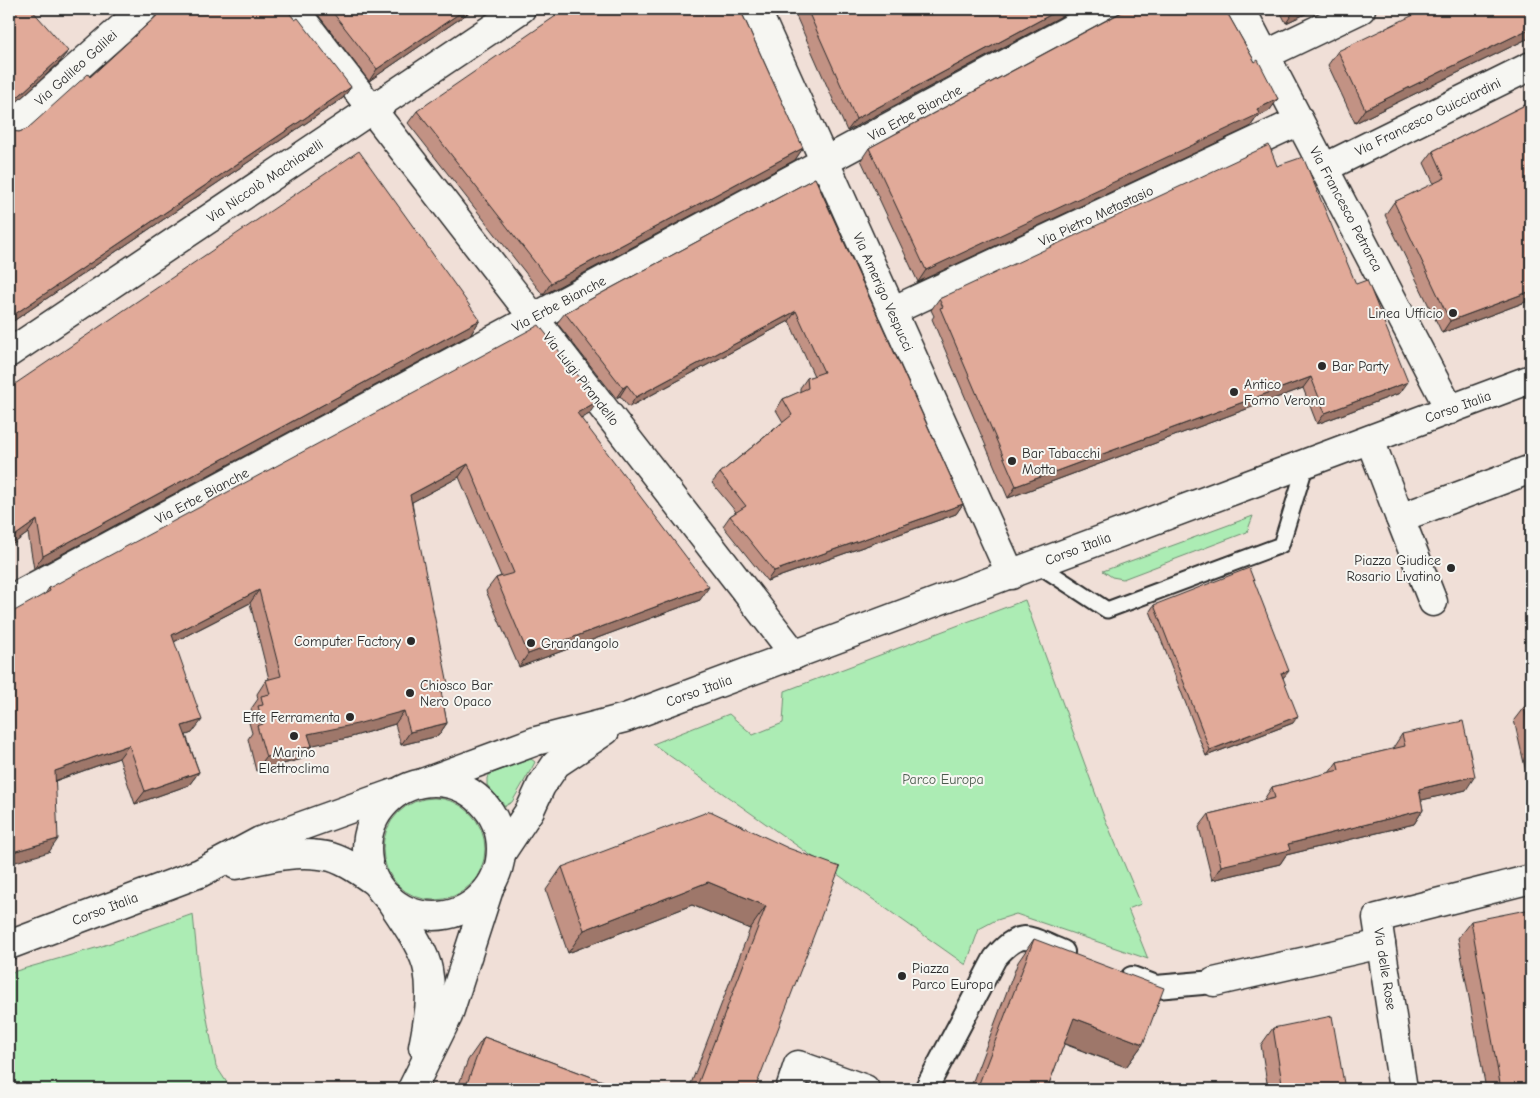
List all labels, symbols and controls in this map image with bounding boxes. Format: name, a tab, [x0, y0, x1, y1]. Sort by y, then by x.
street label: Via Galileo Galilei	[31, 27, 121, 109]
street label: Via Francesco Guicciardini	[1352, 74, 1504, 160]
street label: Via Erbe Bianche	[865, 81, 965, 145]
street label: Via Niccolò Machiavelli	[204, 136, 326, 226]
street label: Via Francesco Petrarca	[1306, 144, 1386, 274]
street label: Via Pietro Metastasio	[1036, 182, 1156, 250]
street label: Via Amerigo Vespucci	[849, 230, 917, 354]
street label: Via Erbe Bianche	[509, 272, 609, 336]
place label: Linea Ufficio	[1368, 305, 1443, 322]
marker: Linea Ufficio	[1447, 307, 1459, 319]
street label: Via Luigi Pirandello	[539, 329, 623, 429]
place label: Bar Party	[1332, 358, 1389, 375]
marker: Bar Party	[1316, 360, 1328, 372]
place label: Antico Forno Verona	[1244, 376, 1325, 409]
marker: Antico Forno Verona	[1228, 386, 1240, 398]
street label: Corso Italia	[1423, 387, 1493, 427]
place label: Bar Tabacchi Motta	[1022, 445, 1100, 478]
marker: Bar Tabacchi Motta	[1006, 455, 1018, 467]
street label: Via Erbe Bianche	[152, 464, 252, 528]
street label: Corso Italia	[1043, 529, 1113, 569]
place label: Piazza Giudice Rosario Livatino	[1346, 552, 1441, 585]
marker: Piazza Giudice Rosario Livatino	[1445, 562, 1457, 574]
place label: Computer Factory	[294, 633, 402, 650]
marker: Computer Factory	[405, 635, 417, 647]
place label: Grandangolo	[541, 635, 619, 652]
marker: Grandangolo	[525, 637, 537, 649]
street label: Corso Italia	[664, 671, 734, 711]
place label: Chiosco Bar Nero Opaco	[420, 677, 493, 710]
marker: Chiosco Bar Nero Opaco	[404, 687, 416, 699]
place label: Effe Ferramenta	[243, 709, 340, 726]
marker: Effe Ferramenta	[344, 711, 356, 723]
marker: Marino Elettroclima	[288, 730, 300, 742]
place label: Marino Elettroclima	[258, 744, 330, 777]
park label: Parco Europa	[902, 771, 984, 788]
street label: Corso Italia	[70, 889, 140, 929]
street label: Via delle Rose	[1370, 927, 1400, 1011]
place label: Piazza Parco Europa	[912, 960, 993, 993]
marker: Piazza Parco Europa	[896, 970, 908, 982]

